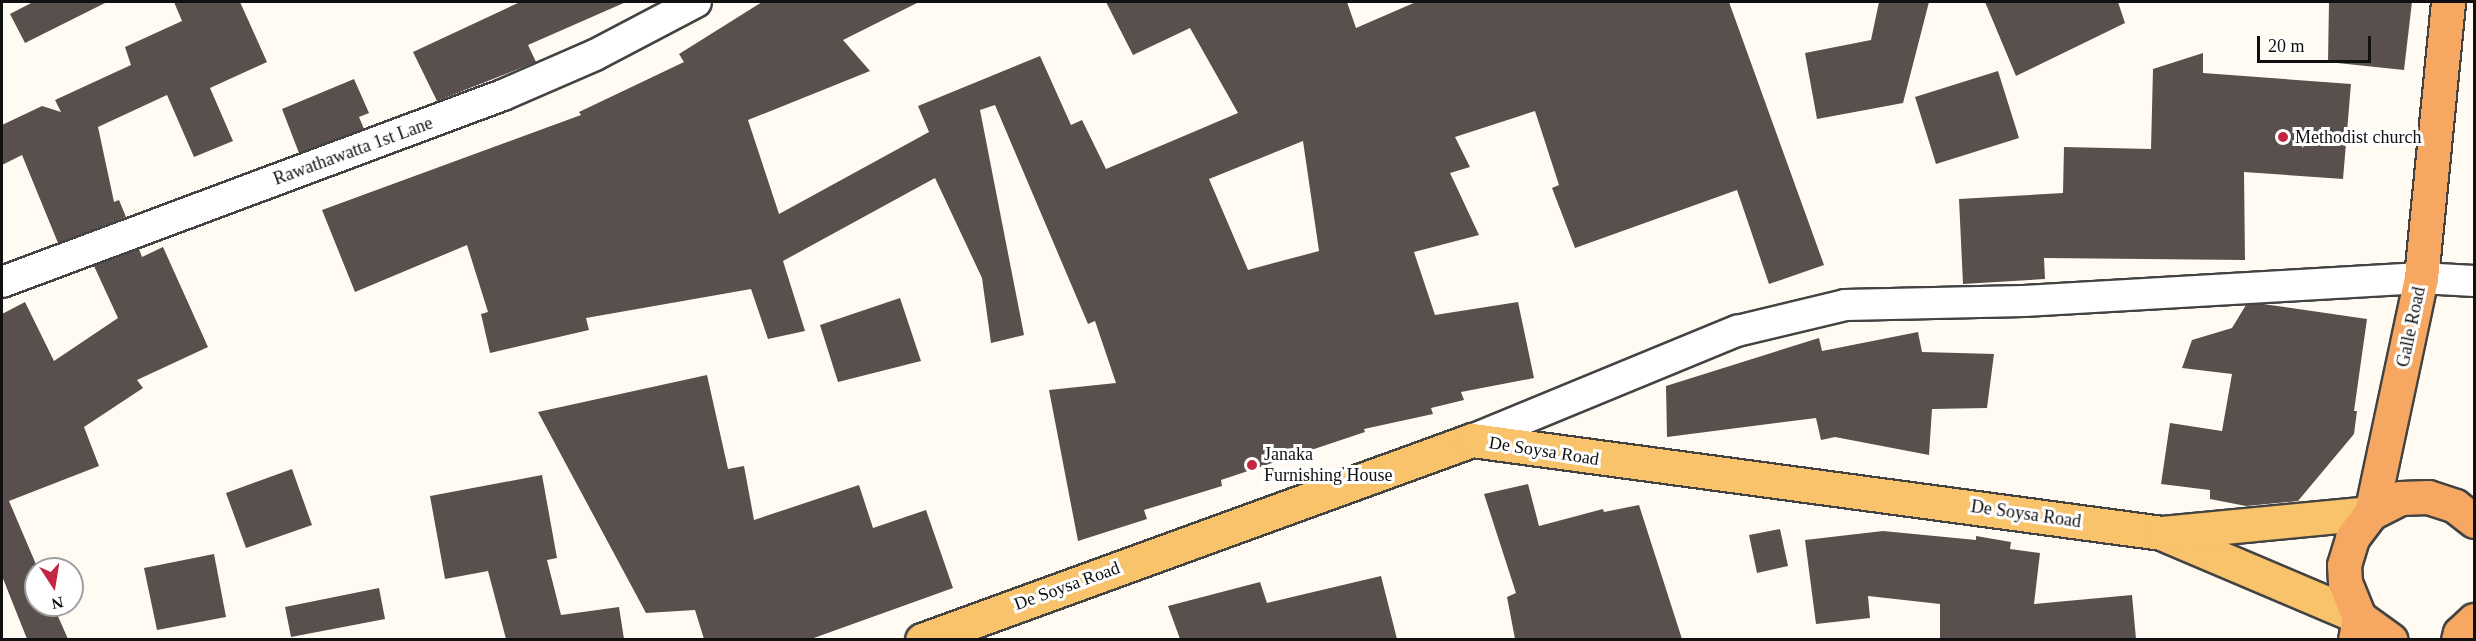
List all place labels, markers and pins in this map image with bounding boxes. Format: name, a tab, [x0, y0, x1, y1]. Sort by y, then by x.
place label: Methodist church	[2295, 126, 2421, 148]
marker: Methodist church	[2276, 130, 2290, 144]
place label: Janaka Furnishing House	[1264, 444, 1393, 486]
marker: Janaka Furnishing House	[1245, 458, 1259, 472]

